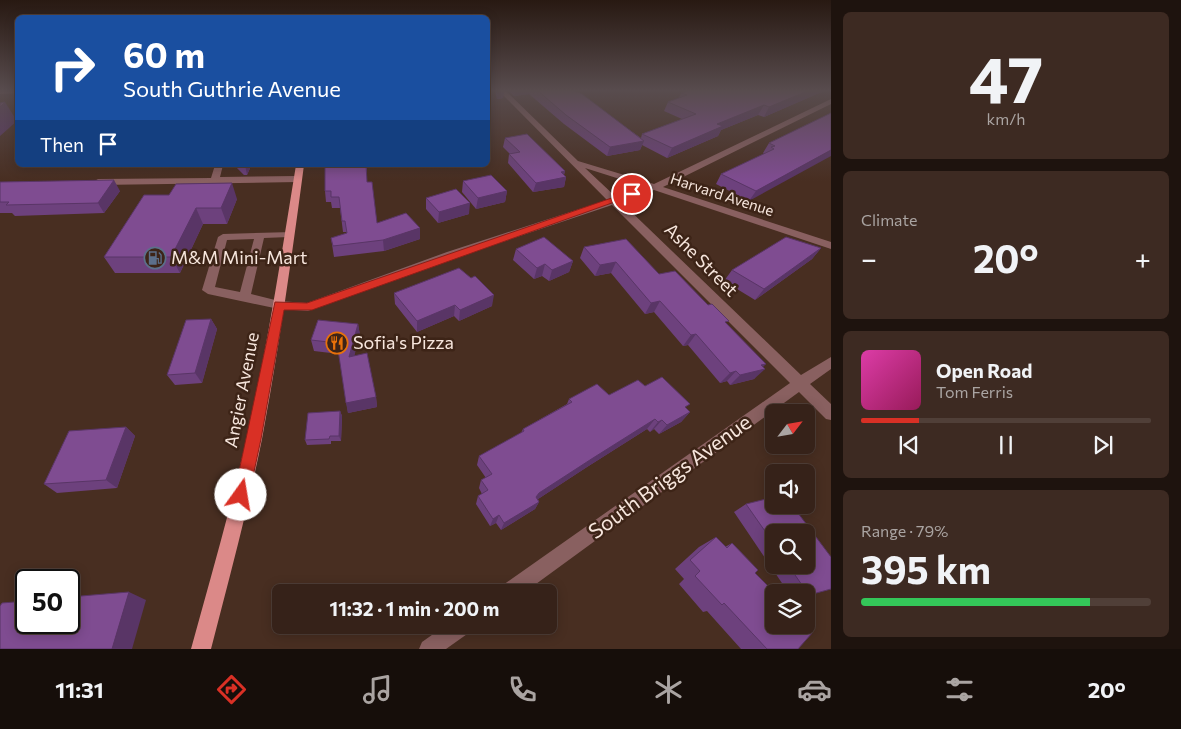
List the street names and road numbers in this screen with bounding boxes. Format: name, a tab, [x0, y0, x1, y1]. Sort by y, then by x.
street label: Harvard Avenue	[668, 169, 776, 219]
street label: Ashe Street	[660, 218, 743, 301]
street label: Angier Avenue	[219, 330, 263, 449]
street label: South Briggs Avenue	[583, 408, 755, 543]

